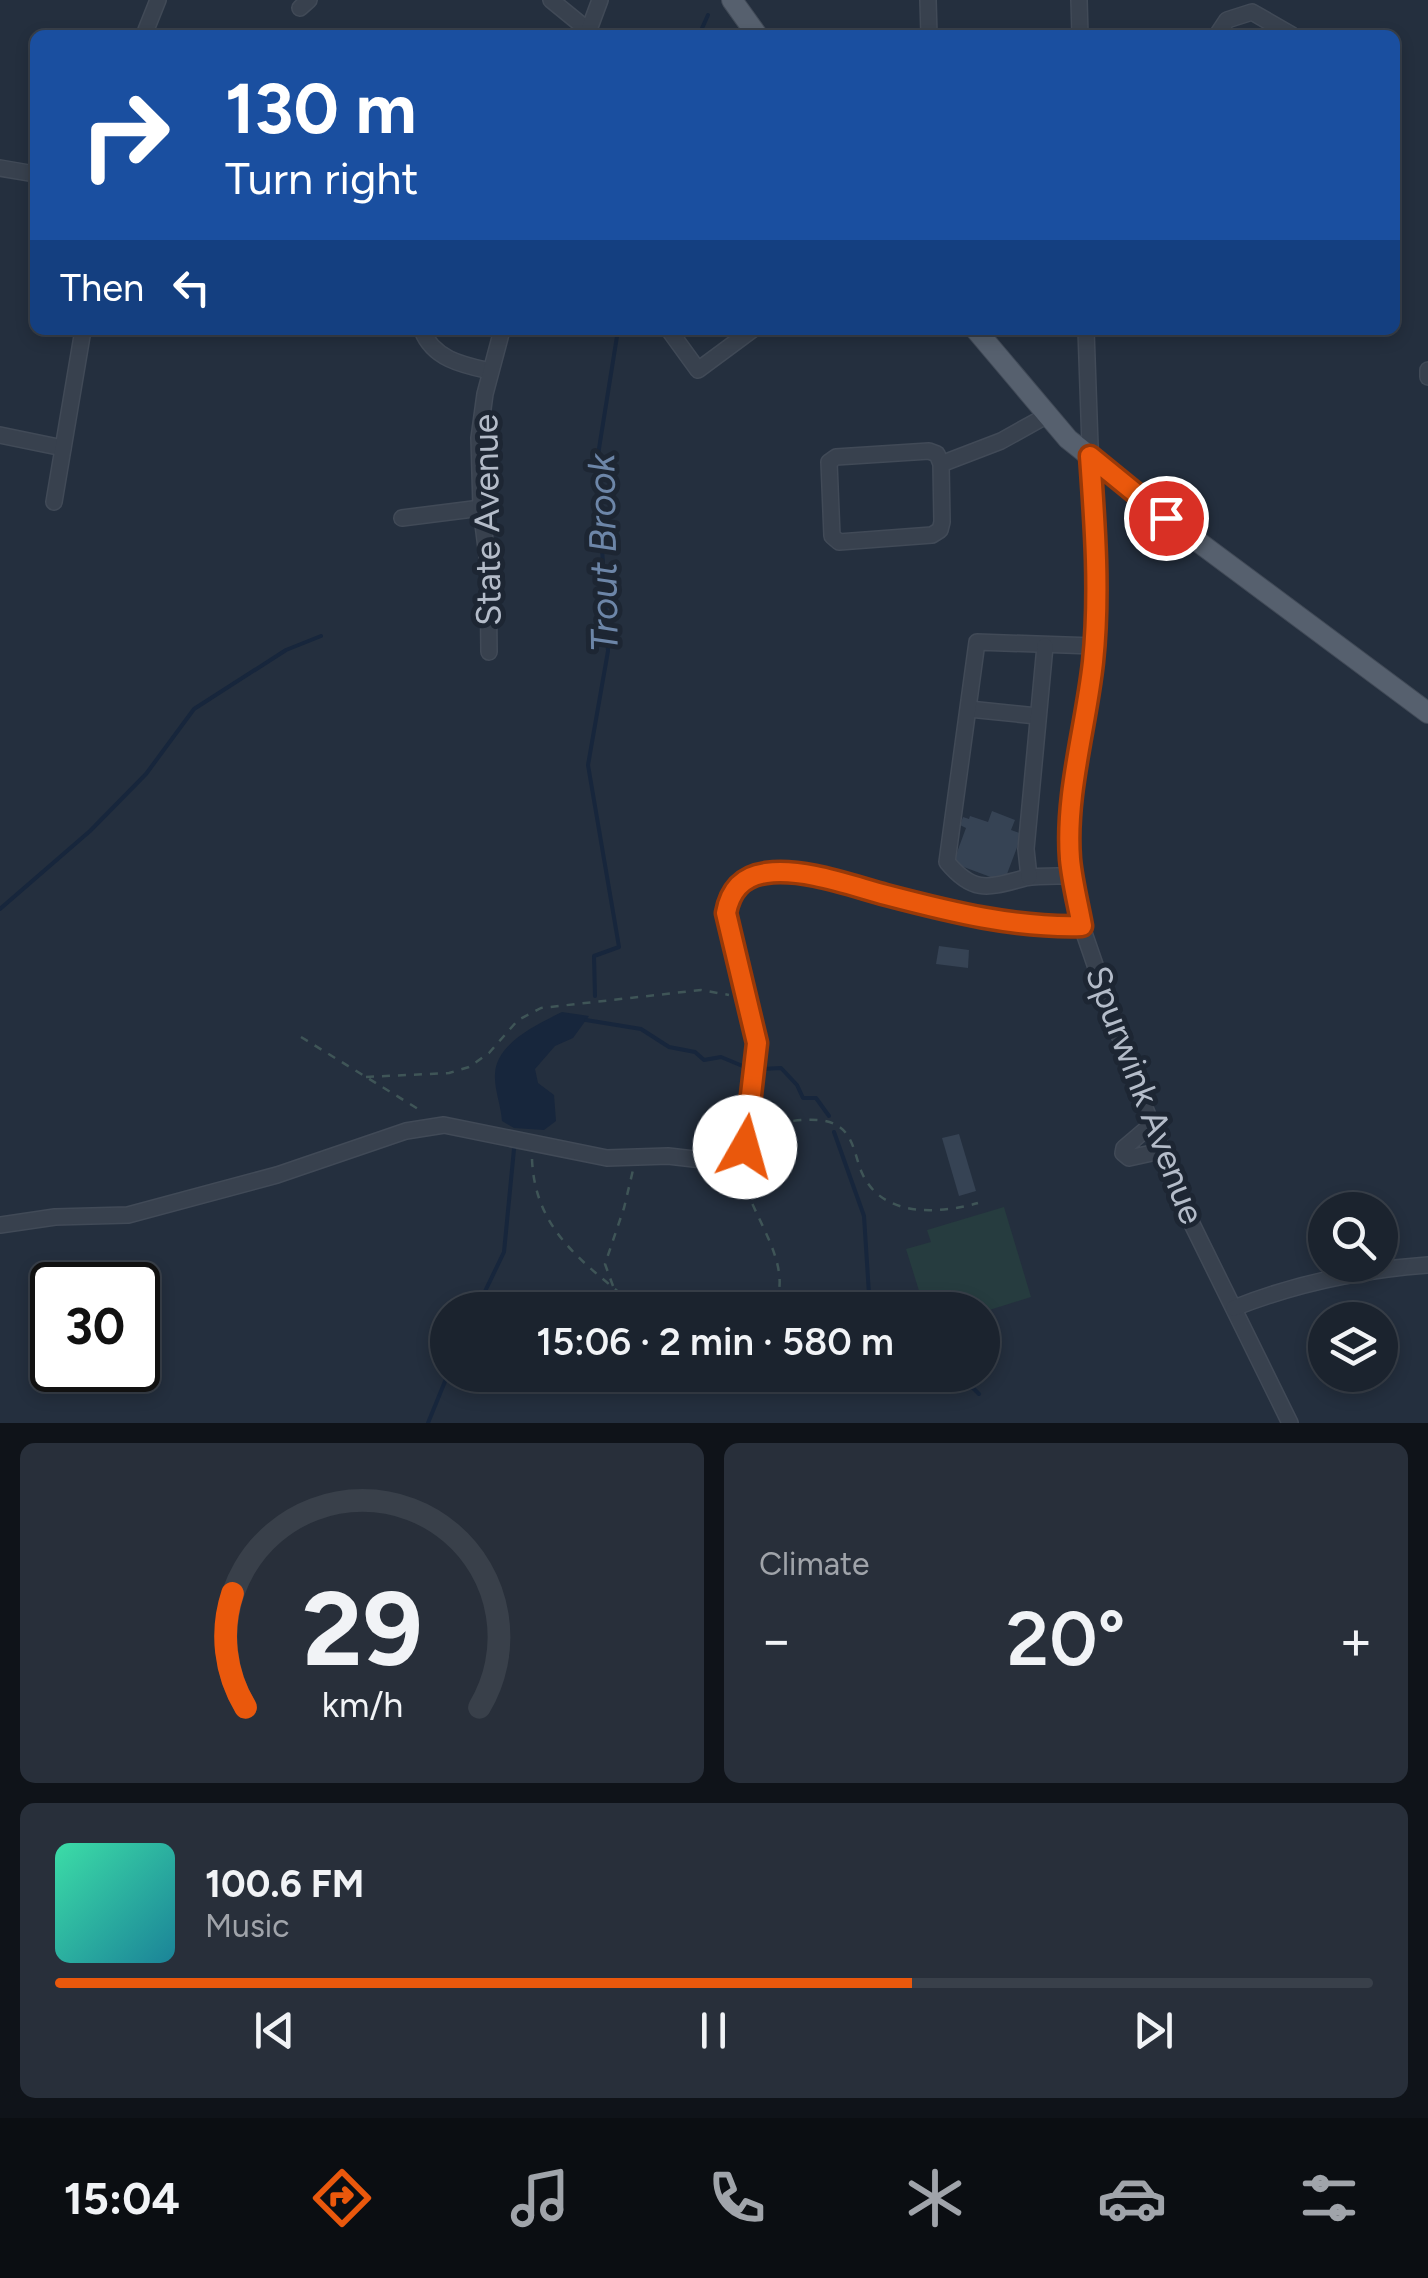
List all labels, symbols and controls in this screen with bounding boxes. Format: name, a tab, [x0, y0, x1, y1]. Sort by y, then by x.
text: 130 m	[225, 66, 417, 151]
icon: right	[60, 70, 190, 200]
text: Turn right	[225, 151, 418, 205]
icon: left	[164, 260, 219, 315]
text: Then	[60, 265, 144, 311]
street label: State Avenue	[464, 414, 510, 626]
water label: Trout Brook	[578, 452, 628, 653]
pin	[1124, 476, 1209, 561]
icon: arrive	[1139, 491, 1194, 546]
street label: Spurwink Avenue	[1077, 960, 1213, 1230]
position arrow	[693, 1095, 797, 1199]
map controls	[1308, 1192, 1398, 1392]
button: search	[1308, 1192, 1398, 1282]
speed limit sign: 30	[30, 1262, 160, 1392]
button: layers	[1308, 1302, 1398, 1392]
text: 15:06 · 2 min · 580 m	[536, 1319, 894, 1365]
text: Climate	[759, 1545, 870, 1583]
text: 29	[302, 1566, 422, 1691]
text: 20°	[1006, 1594, 1126, 1684]
text: −	[759, 1607, 793, 1673]
text: +	[1339, 1607, 1373, 1673]
text: km/h	[321, 1683, 403, 1726]
text: 100.6 FM	[205, 1861, 364, 1907]
text: Music	[205, 1907, 290, 1945]
icon: previous	[247, 2003, 302, 2058]
icon: pause	[686, 2003, 741, 2058]
icon: next	[1126, 2003, 1181, 2058]
icon: directions	[307, 2163, 377, 2233]
icon: music	[505, 2163, 575, 2233]
icon: phone	[702, 2163, 772, 2233]
icon: climate	[900, 2163, 970, 2233]
icon: car	[1097, 2163, 1167, 2233]
icon: filters	[1294, 2163, 1364, 2233]
text: 15:04	[64, 2171, 180, 2225]

